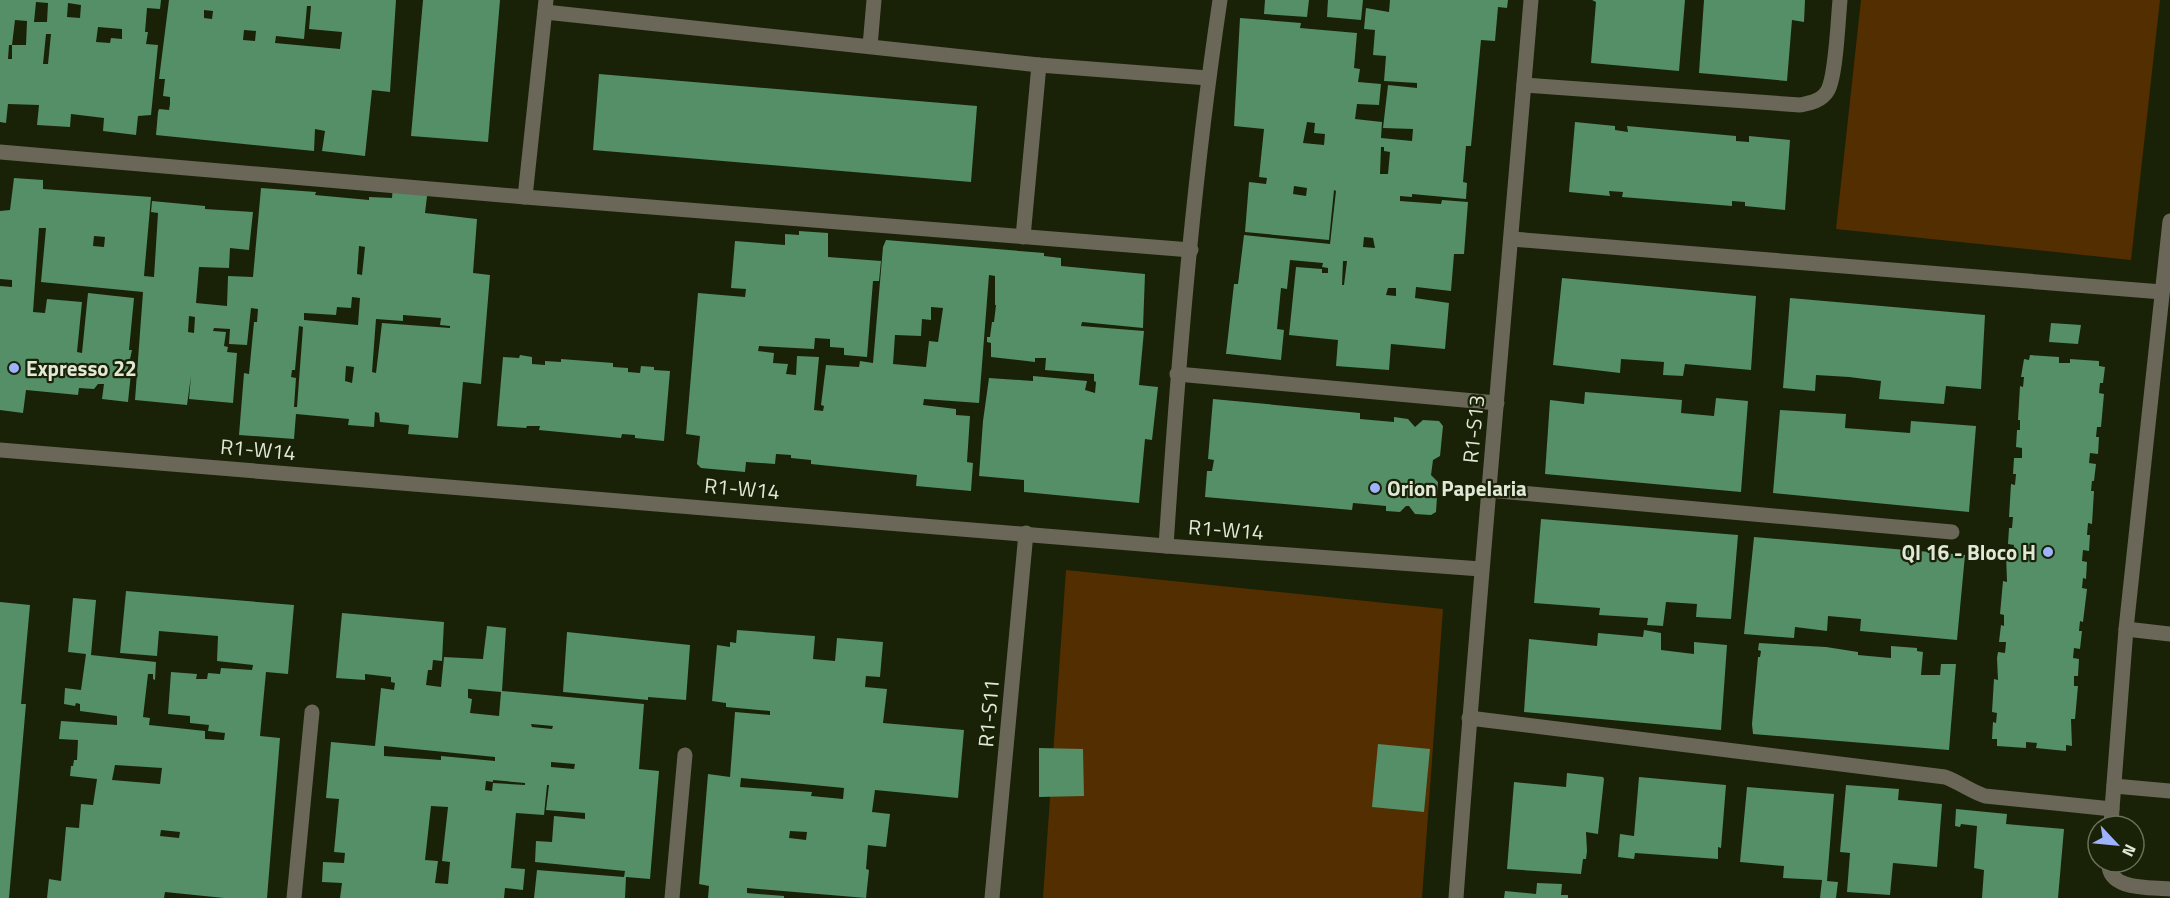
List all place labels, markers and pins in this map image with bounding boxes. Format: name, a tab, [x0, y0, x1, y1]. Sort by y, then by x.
place label: Expresso 22	[26, 352, 137, 384]
marker: Expresso 22	[7, 361, 21, 375]
place label: Orion Papelaria	[1387, 472, 1527, 504]
marker: Orion Papelaria	[1368, 481, 1382, 495]
place label: QI 16 - Bloco H	[1901, 536, 2036, 568]
marker: QI 16 - Bloco H	[2041, 545, 2055, 559]

